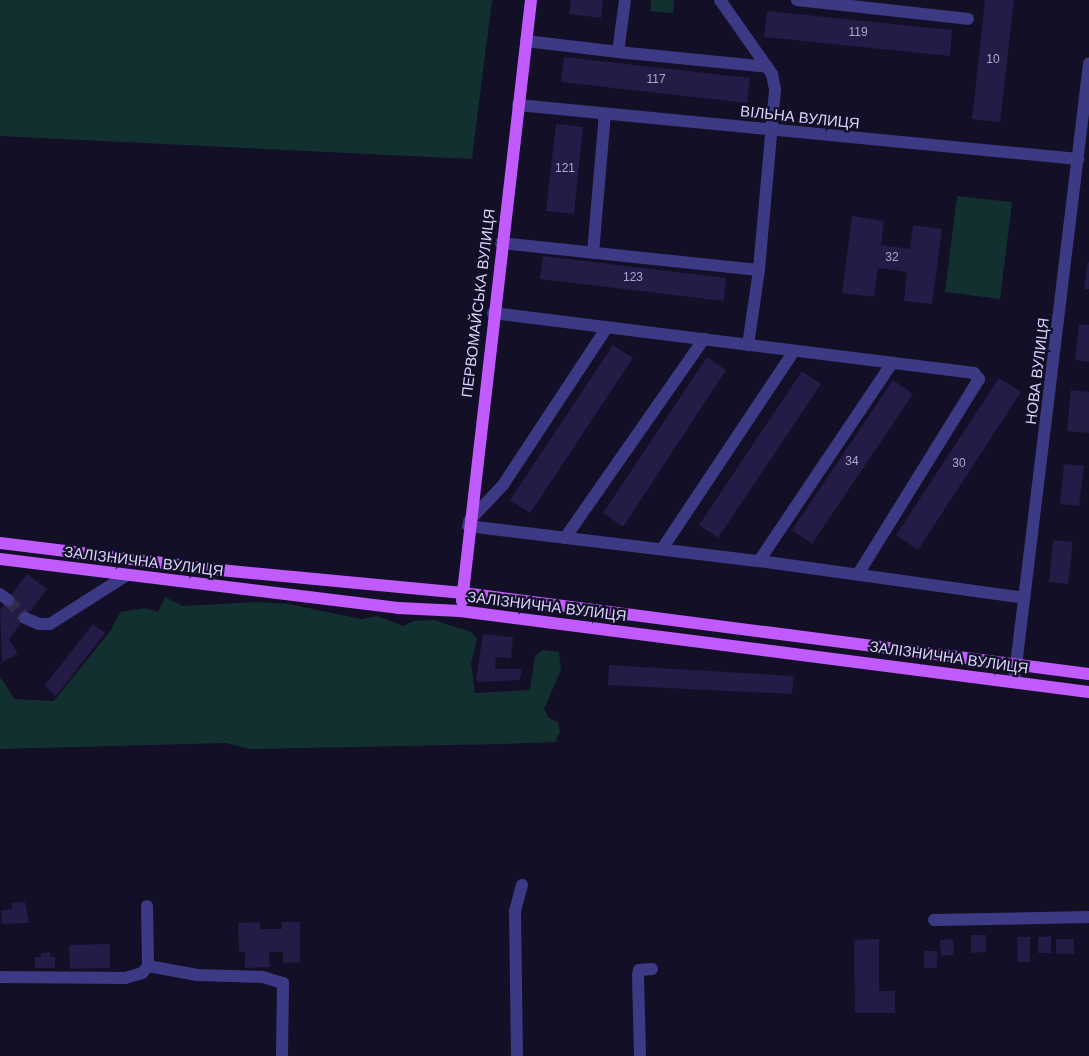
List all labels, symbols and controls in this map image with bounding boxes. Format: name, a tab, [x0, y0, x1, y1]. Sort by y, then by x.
house number: 119	[848, 26, 868, 40]
house number: 10	[986, 53, 1000, 67]
house number: 117	[646, 73, 666, 87]
street label: ВІЛЬНА ВУЛИЦЯ	[739, 102, 861, 132]
house number: 121	[555, 162, 575, 176]
street label: ПЕРВОМАЙСЬКА ВУЛИЦЯ	[457, 208, 499, 398]
house number: 32	[885, 251, 899, 265]
house number: 123	[623, 271, 643, 285]
street label: НОВА ВУЛИЦЯ	[1022, 317, 1052, 425]
house number: 34	[845, 455, 859, 469]
house number: 30	[952, 457, 966, 471]
street label: ЗАЛІЗНИЧНА ВУЛИЦЯ	[63, 542, 225, 580]
street label: ЗАЛІЗНИЧНА ВУЛИЦЯ	[466, 587, 628, 625]
street label: ЗАЛІЗНИЧНА ВУЛИЦЯ	[868, 637, 1030, 677]

